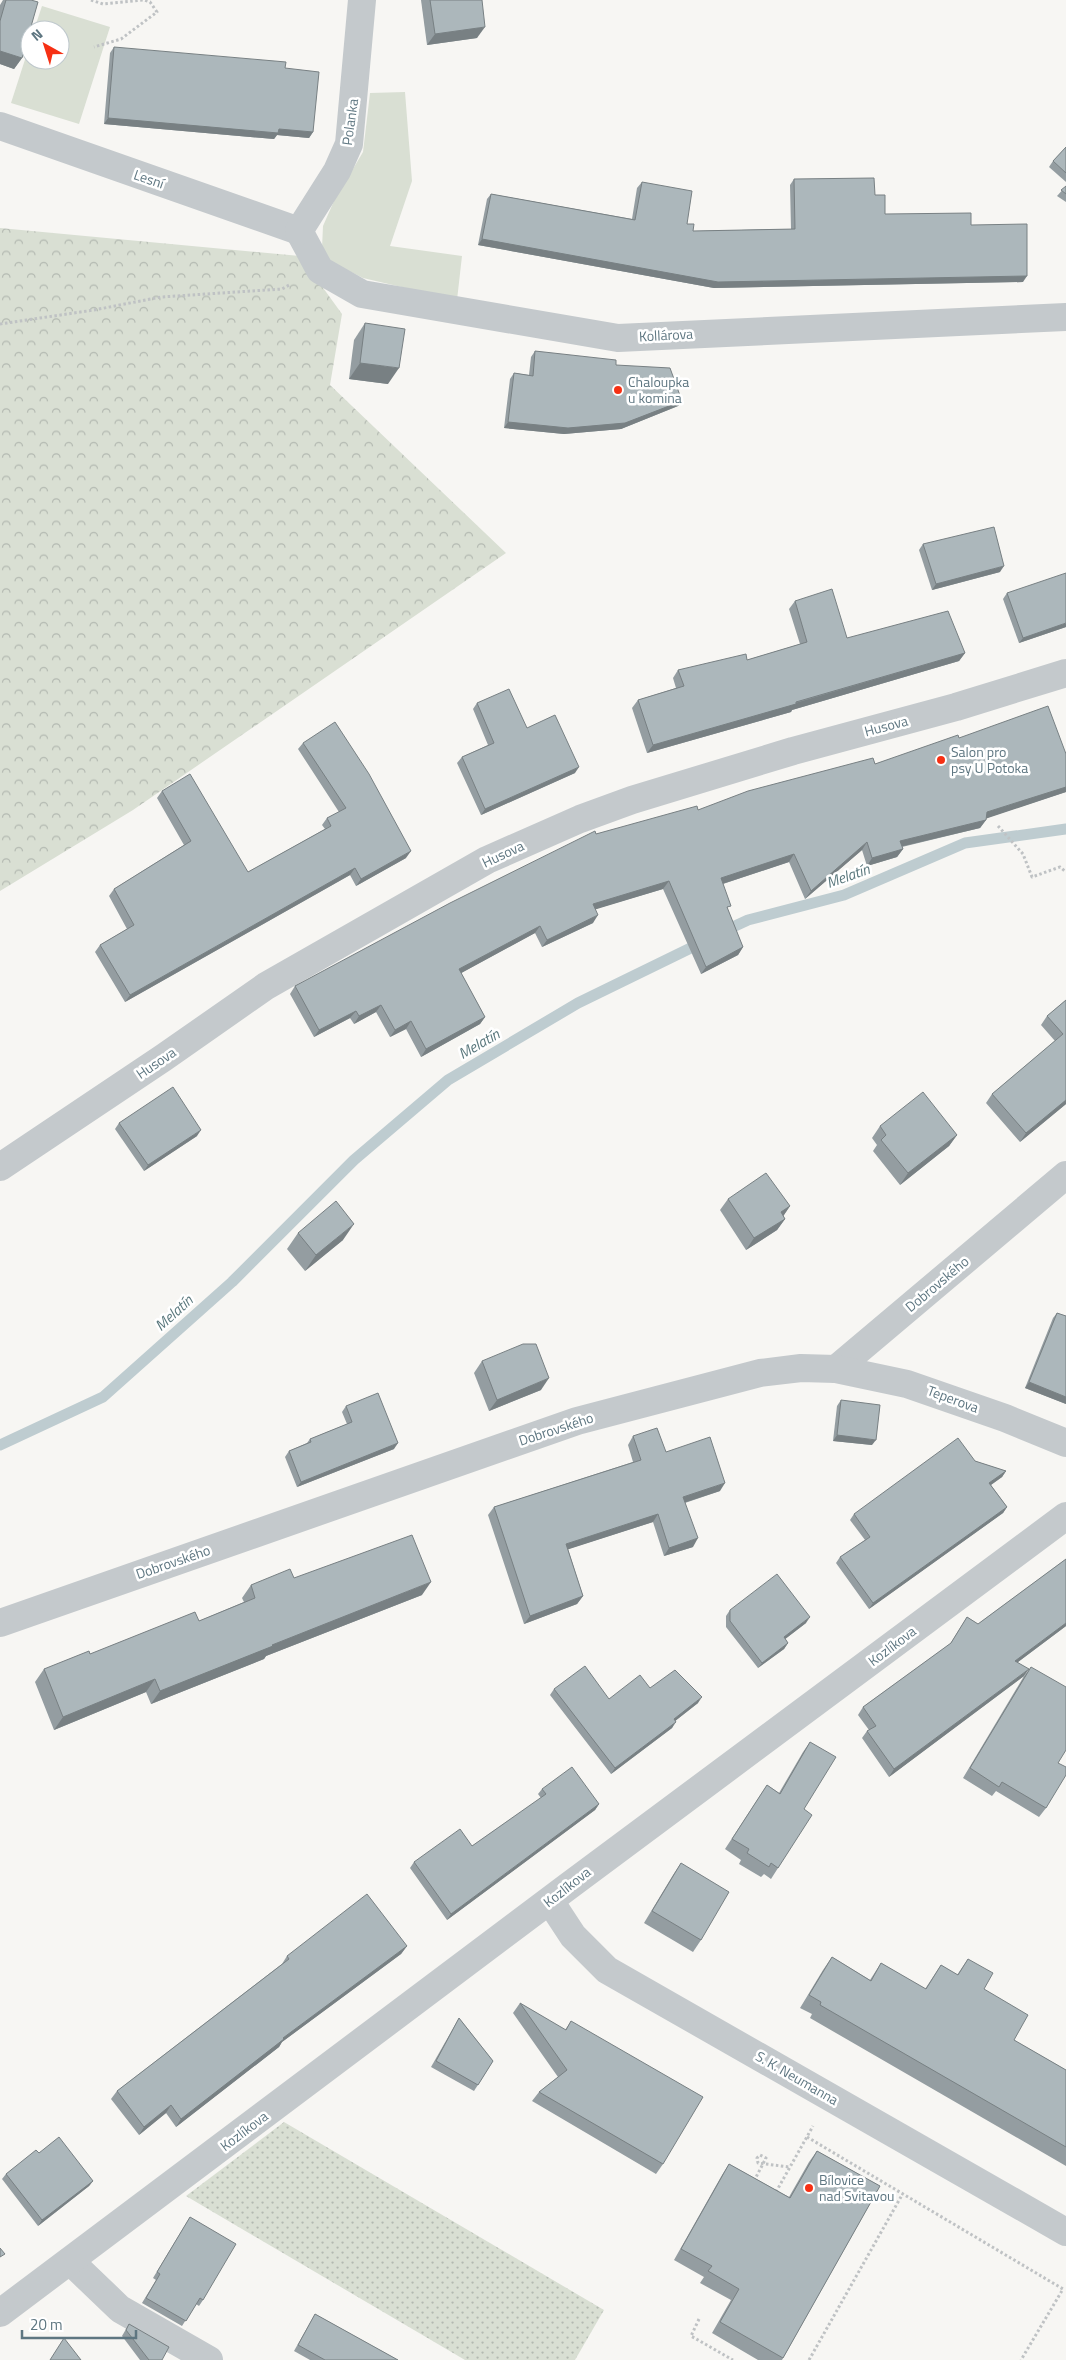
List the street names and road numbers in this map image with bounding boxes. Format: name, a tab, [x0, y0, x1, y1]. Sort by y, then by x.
street label: Polanka	[336, 97, 363, 147]
street label: Lesní	[131, 164, 168, 194]
street label: Kollárova	[638, 323, 694, 346]
street label: Husova	[862, 710, 910, 741]
street label: Husova	[478, 835, 527, 872]
street label: Husova	[131, 1041, 180, 1084]
street label: Dobrovského	[900, 1251, 973, 1317]
street label: Teperova	[925, 1380, 982, 1417]
street label: Dobrovského	[516, 1407, 596, 1450]
street label: Dobrovského	[133, 1539, 213, 1584]
street label: Kozlíkova	[863, 1621, 920, 1671]
street label: Kozlíkova	[538, 1861, 595, 1912]
street label: S. K. Neumanna	[752, 2045, 843, 2110]
street label: Kozlíkova	[215, 2106, 272, 2156]

